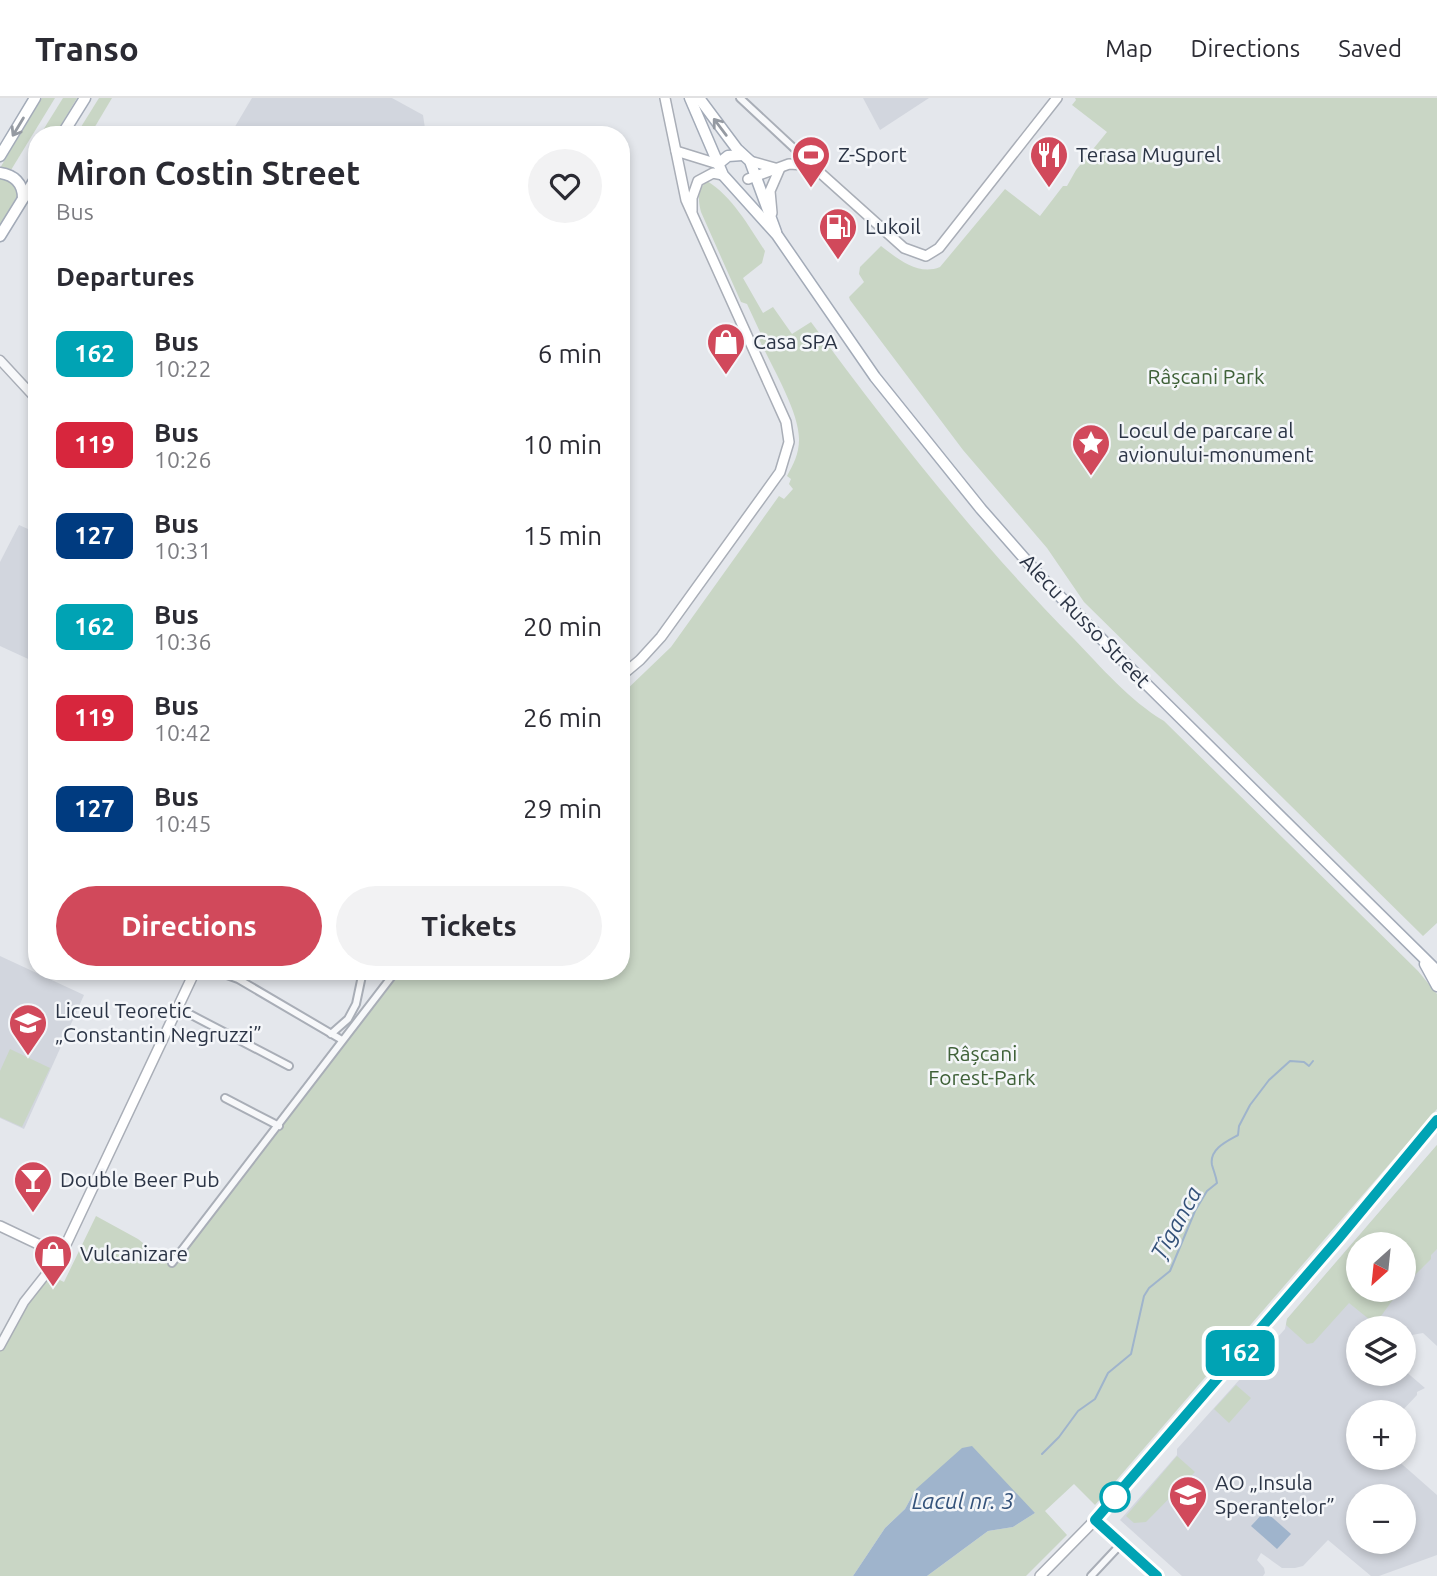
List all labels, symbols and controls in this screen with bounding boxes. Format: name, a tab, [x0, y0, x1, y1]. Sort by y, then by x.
text: Transo	[35, 30, 139, 67]
text: Map	[1105, 35, 1152, 62]
text: Directions	[1190, 35, 1300, 62]
text: Saved	[1338, 35, 1402, 62]
one-way arrow	[10, 116, 24, 136]
one-way arrow	[713, 118, 728, 136]
sports icon: Z-Sport	[790, 134, 832, 189]
restaurant icon: Terasa Mugurel	[1028, 134, 1070, 189]
place label: Z-Sport	[838, 142, 907, 166]
place label: Terasa Mugurel	[1076, 142, 1221, 166]
button: heart	[528, 149, 602, 223]
text: Miron Costin Street	[56, 154, 360, 191]
text: Bus	[56, 199, 94, 224]
fuel station icon: Lukoil	[817, 206, 859, 261]
place label: Lukoil	[865, 214, 921, 238]
text: Departures	[56, 262, 194, 291]
shop icon: Casa SPA	[705, 321, 747, 376]
text: Bus	[154, 327, 199, 356]
place label: Casa SPA	[753, 329, 838, 353]
text: 6 min	[538, 339, 602, 368]
text: 162	[74, 340, 115, 367]
text: 10:22	[154, 356, 212, 381]
park label: Râșcani Park	[1147, 364, 1265, 388]
text: Bus	[154, 418, 199, 447]
place label: Locul de parcare al avionului-monument	[1118, 418, 1313, 466]
place icon: Locul de parcare al avionului-monument	[1070, 422, 1112, 477]
text: 10 min	[523, 430, 602, 459]
text: 119	[74, 431, 115, 458]
text: 10:26	[154, 447, 212, 472]
text: Bus	[154, 509, 199, 538]
text: 15 min	[523, 521, 602, 550]
text: 127	[74, 522, 115, 549]
text: 10:31	[154, 538, 212, 563]
street label: Alecu Russo Street	[1016, 549, 1156, 692]
text: Bus	[154, 600, 199, 629]
text: 20 min	[523, 612, 602, 641]
text: 162	[74, 613, 115, 640]
text: 10:36	[154, 629, 212, 654]
text: Bus	[154, 691, 199, 720]
text: 26 min	[523, 703, 602, 732]
text: 119	[74, 704, 115, 731]
text: 10:42	[154, 720, 212, 745]
text: Bus	[154, 782, 199, 811]
text: 29 min	[523, 794, 602, 823]
text: 127	[74, 795, 115, 822]
text: 10:45	[154, 811, 212, 836]
button: Directions	[56, 886, 322, 966]
button: Tickets	[336, 886, 602, 966]
place label: Liceul Teoretic „Constantin Negruzzi”	[55, 998, 262, 1046]
school or university icon: Liceul Teoretic „Constantin Negruzzi”	[7, 1002, 49, 1057]
park label: Râșcani Forest-Park	[928, 1041, 1036, 1089]
bar icon: Double Beer Pub	[12, 1159, 54, 1214]
place label: Double Beer Pub	[60, 1167, 219, 1191]
water label: Țîganca	[1145, 1182, 1206, 1264]
north arrow	[1346, 1232, 1416, 1302]
map controls	[1346, 1232, 1416, 1554]
shop icon: Vulcanizare	[32, 1233, 74, 1288]
place label: Vulcanizare	[80, 1241, 188, 1265]
button: layers	[1346, 1316, 1416, 1386]
line badge: 162	[1200, 1330, 1280, 1376]
text: 162	[1220, 1339, 1260, 1366]
button: +	[1346, 1400, 1416, 1470]
place label: AO „Insula Speranțelor”	[1215, 1470, 1335, 1518]
school or university icon: AO „Insula Speranțelor”	[1167, 1474, 1209, 1529]
unlabelled marker	[1100, 1482, 1130, 1512]
button: −	[1346, 1484, 1416, 1554]
water label: Lacul nr. 3	[912, 1488, 1014, 1513]

